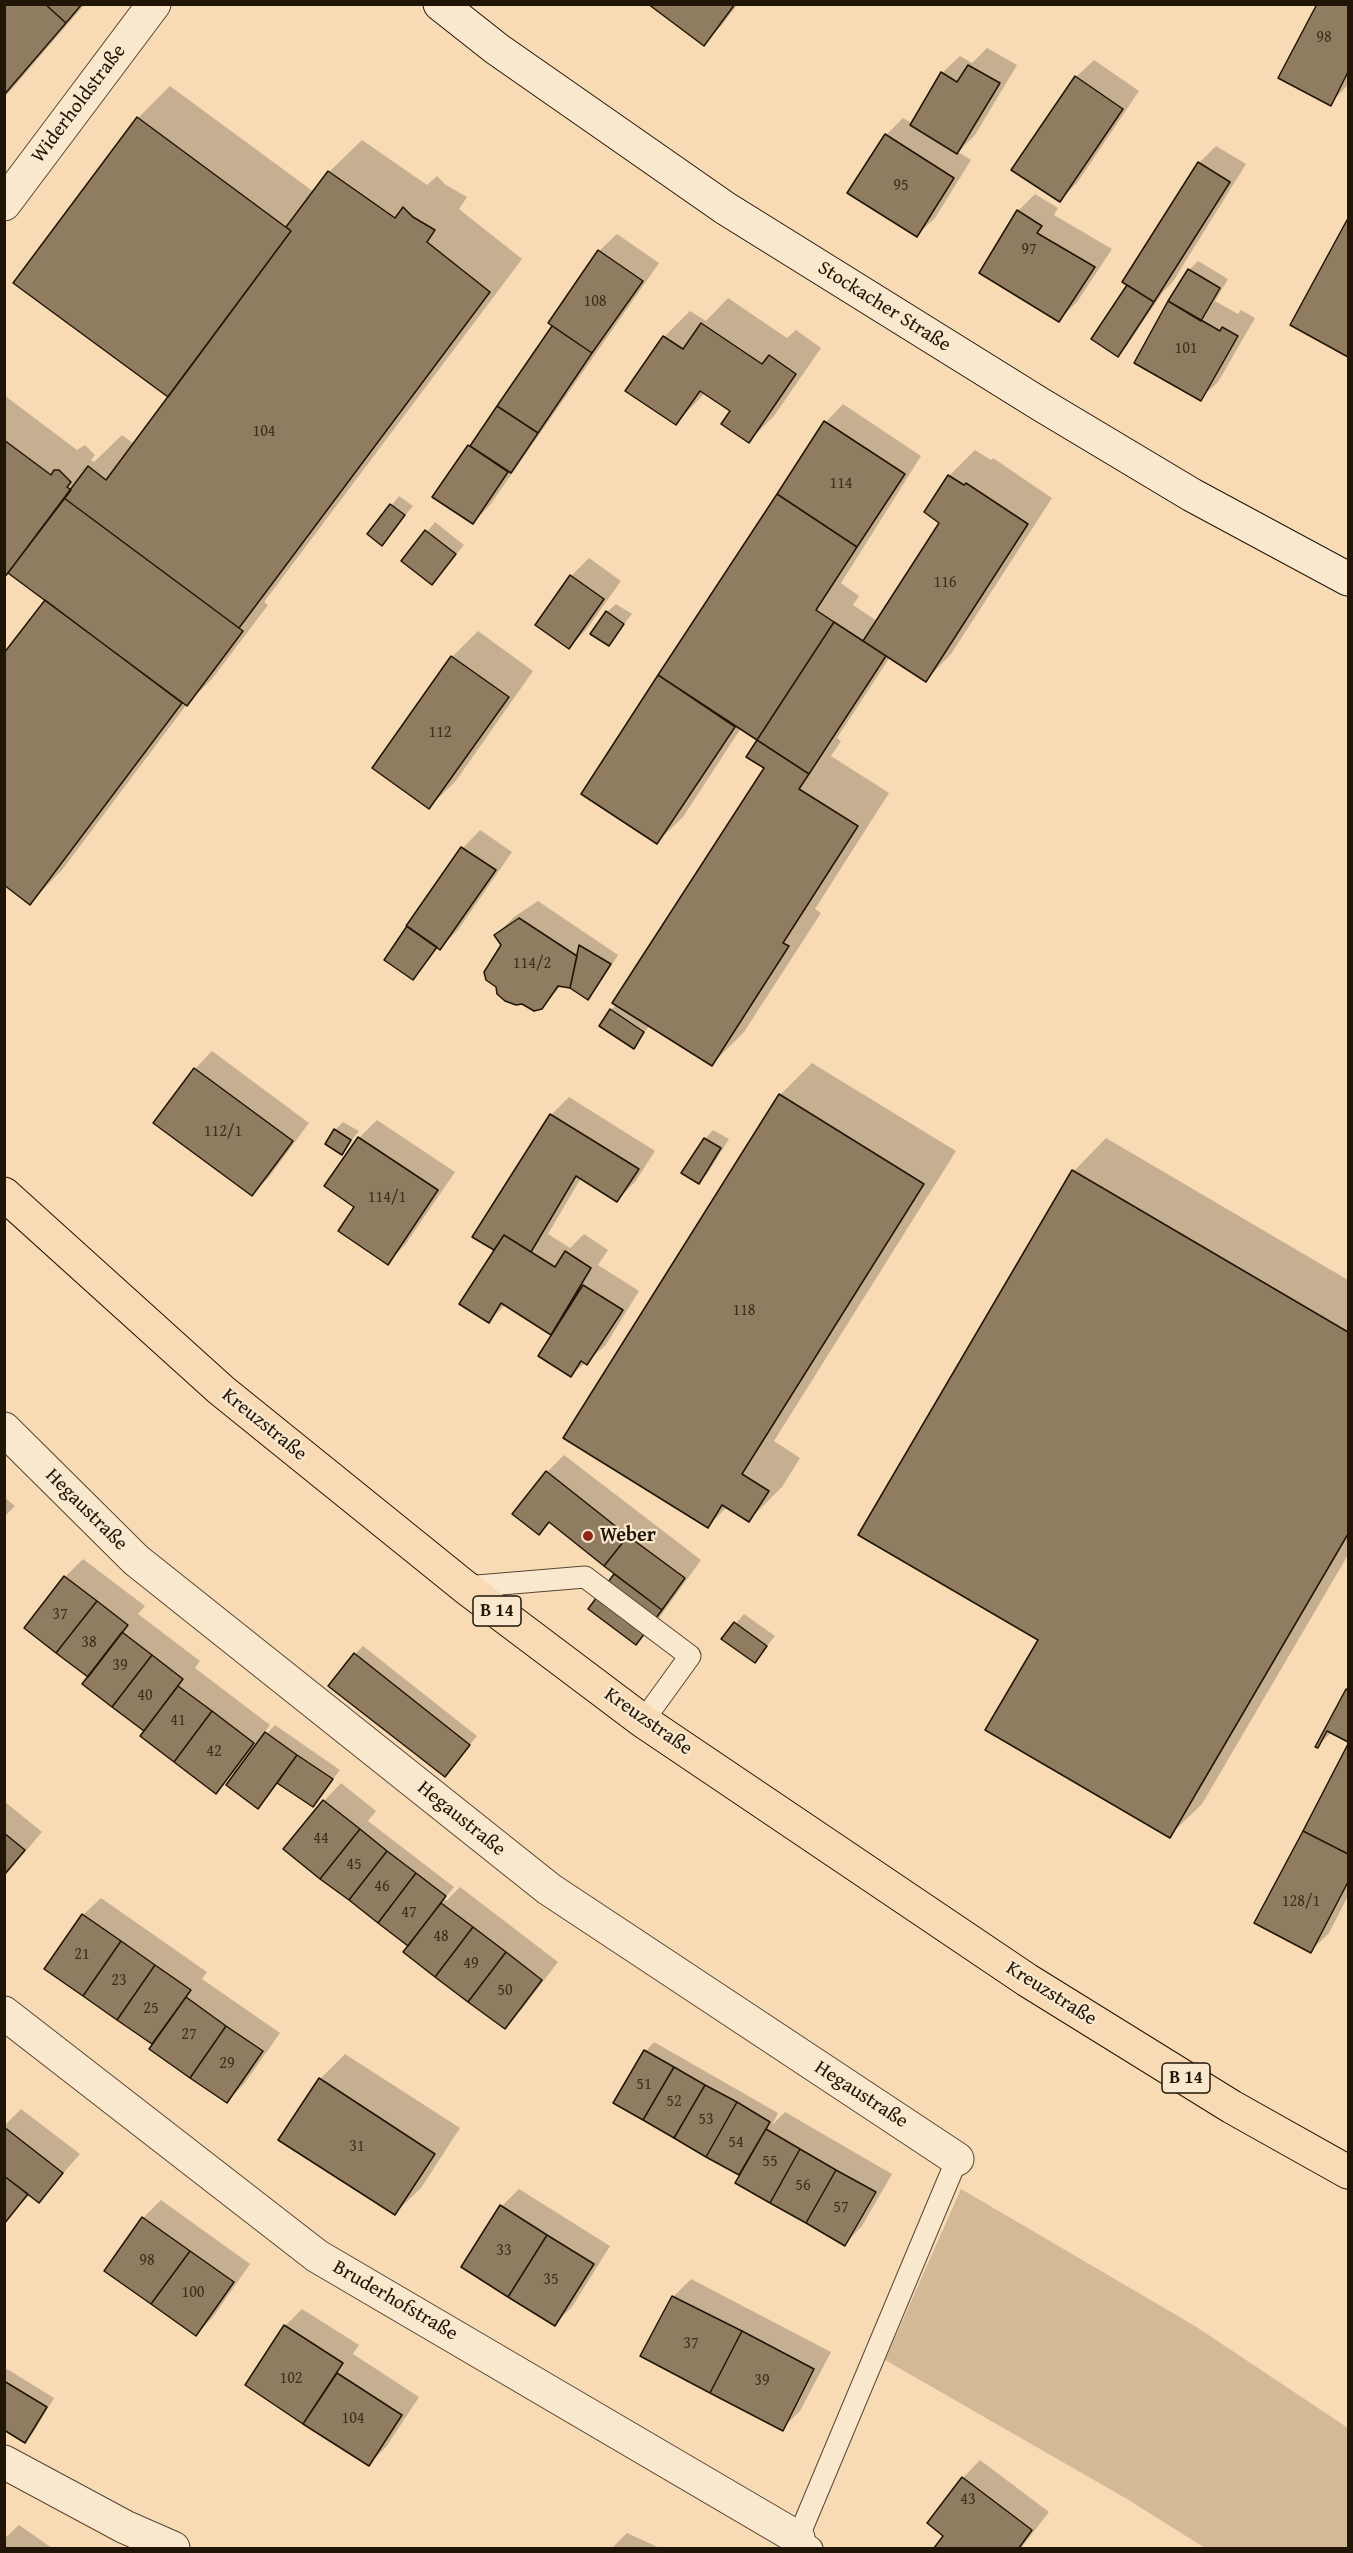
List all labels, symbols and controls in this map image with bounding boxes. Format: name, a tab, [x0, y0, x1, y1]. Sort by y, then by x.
house number: 98	[1316, 28, 1332, 48]
street label: Widerholdstraße	[27, 40, 131, 168]
house number: 95	[893, 176, 909, 196]
house number: 97	[1021, 240, 1037, 260]
street label: Stockacher Straße	[813, 256, 955, 358]
house number: 108	[583, 292, 607, 312]
house number: 101	[1174, 339, 1198, 359]
house number: 104	[252, 422, 276, 442]
house number: 114	[829, 474, 853, 494]
house number: 116	[933, 573, 957, 593]
house number: 112	[428, 723, 452, 743]
house number: 114/2	[513, 954, 551, 974]
house number: 112/1	[204, 1122, 242, 1142]
house number: 114/1	[368, 1188, 406, 1208]
house number: 118	[732, 1301, 756, 1321]
street label: Kreuzstraße	[217, 1383, 311, 1467]
street label: Hegaustraße	[40, 1464, 132, 1556]
place label: Weber	[600, 1524, 656, 1548]
marker: Weber	[581, 1529, 595, 1543]
road number: B 14	[473, 1596, 521, 1626]
house number: 37	[52, 1605, 68, 1625]
house number: 38	[81, 1633, 97, 1653]
house number: 39	[112, 1656, 128, 1676]
street label: Kreuzstraße	[599, 1683, 697, 1761]
house number: 40	[137, 1686, 153, 1706]
house number: 41	[170, 1711, 186, 1731]
house number: 42	[206, 1742, 222, 1762]
street label: Hegaustraße	[412, 1776, 510, 1862]
house number: 44	[313, 1829, 329, 1849]
house number: 45	[346, 1855, 362, 1875]
house number: 46	[374, 1877, 390, 1897]
house number: 128/1	[1282, 1892, 1320, 1912]
house number: 47	[401, 1903, 417, 1923]
house number: 48	[433, 1927, 449, 1947]
house number: 21	[74, 1945, 90, 1965]
house number: 49	[463, 1954, 479, 1974]
street label: Kreuzstraße	[1001, 1957, 1101, 2031]
house number: 23	[111, 1971, 127, 1991]
house number: 50	[497, 1981, 513, 2001]
house number: 25	[143, 1999, 159, 2019]
house number: 27	[181, 2025, 197, 2045]
house number: 29	[219, 2054, 235, 2074]
street label: Hegaustraße	[810, 2056, 912, 2134]
road number: B 14	[1162, 2063, 1210, 2093]
house number: 51	[636, 2075, 652, 2095]
house number: 52	[666, 2092, 682, 2112]
house number: 53	[698, 2110, 714, 2130]
house number: 54	[728, 2133, 744, 2153]
house number: 31	[349, 2137, 365, 2157]
house number: 55	[762, 2152, 778, 2172]
house number: 56	[795, 2176, 811, 2196]
house number: 57	[833, 2198, 849, 2218]
house number: 33	[496, 2241, 512, 2261]
house number: 98	[139, 2251, 155, 2271]
street label: Bruderhofstraße	[328, 2256, 462, 2346]
house number: 35	[543, 2270, 559, 2290]
house number: 100	[181, 2283, 205, 2303]
house number: 37	[683, 2334, 699, 2354]
house number: 102	[279, 2369, 303, 2389]
house number: 39	[754, 2371, 770, 2391]
house number: 104	[341, 2409, 365, 2429]
house number: 43	[960, 2490, 976, 2510]

